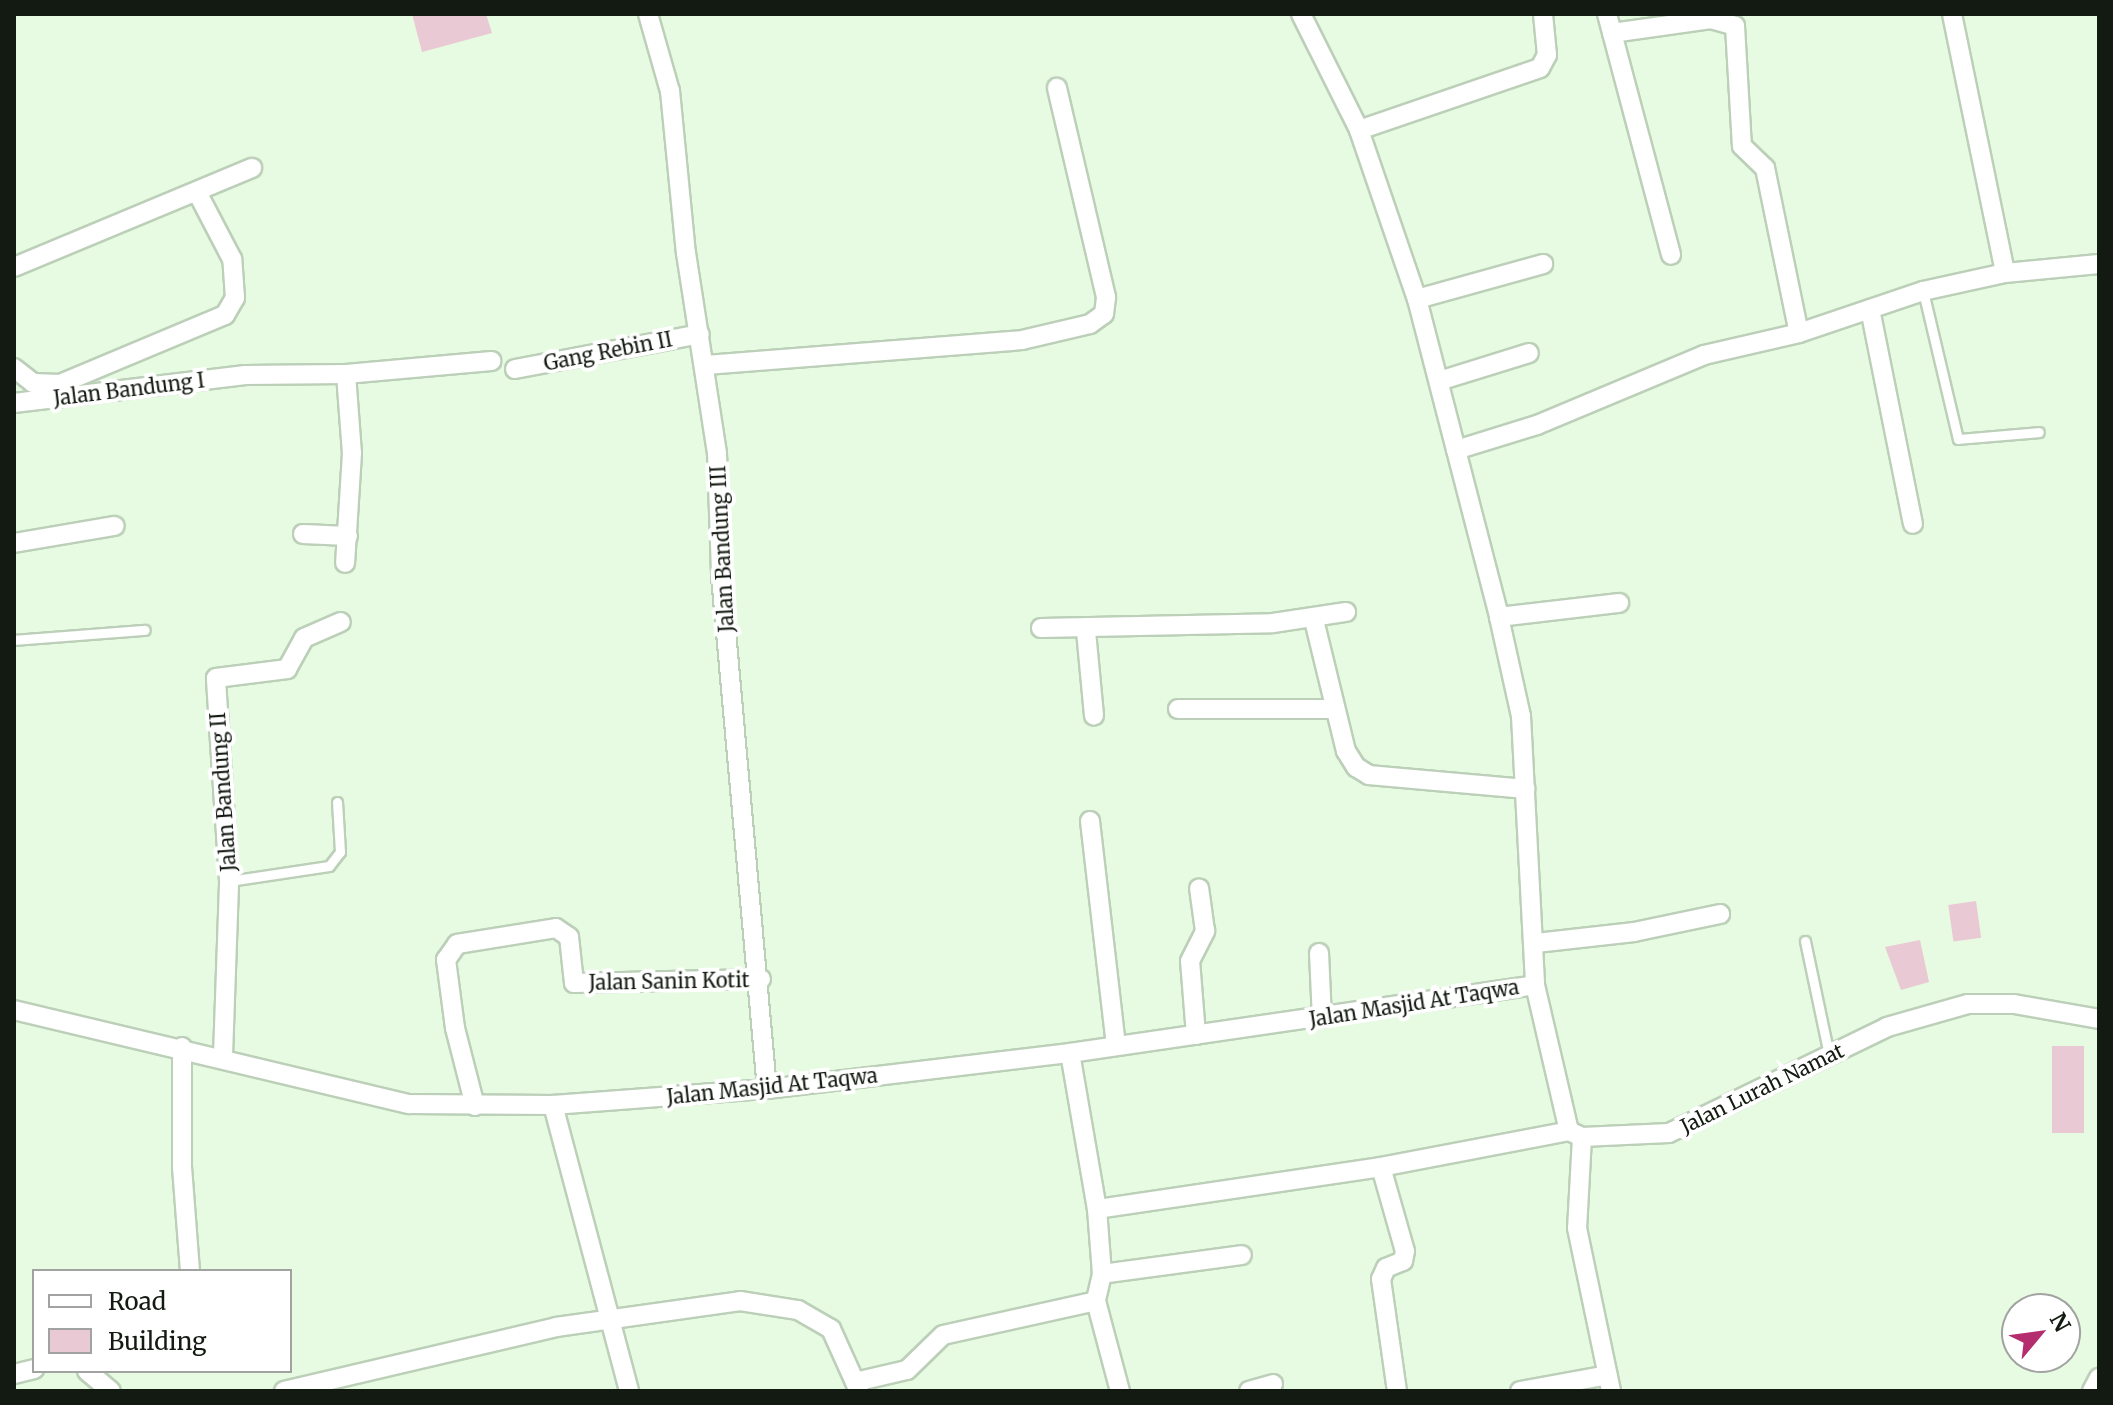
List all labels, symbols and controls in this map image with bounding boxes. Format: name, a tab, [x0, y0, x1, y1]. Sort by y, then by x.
street label: Gang Rebin II	[542, 327, 674, 375]
street label: Jalan Bandung I	[52, 368, 206, 410]
street label: Jalan Bandung III	[706, 465, 738, 633]
street label: Jalan Bandung II	[205, 711, 241, 873]
street label: Jalan Sanin Kotit	[588, 968, 750, 994]
street label: Jalan Masjid At Taqwa	[1307, 975, 1521, 1031]
street label: Jalan Lurah Namat	[1676, 1038, 1848, 1138]
street label: Jalan Masjid At Taqwa	[665, 1063, 879, 1109]
legend	[32, 1269, 292, 1373]
text: Road	[108, 1286, 166, 1317]
north arrow	[2001, 1293, 2081, 1373]
text: N	[2044, 1308, 2077, 1337]
text: Building	[108, 1326, 207, 1357]

